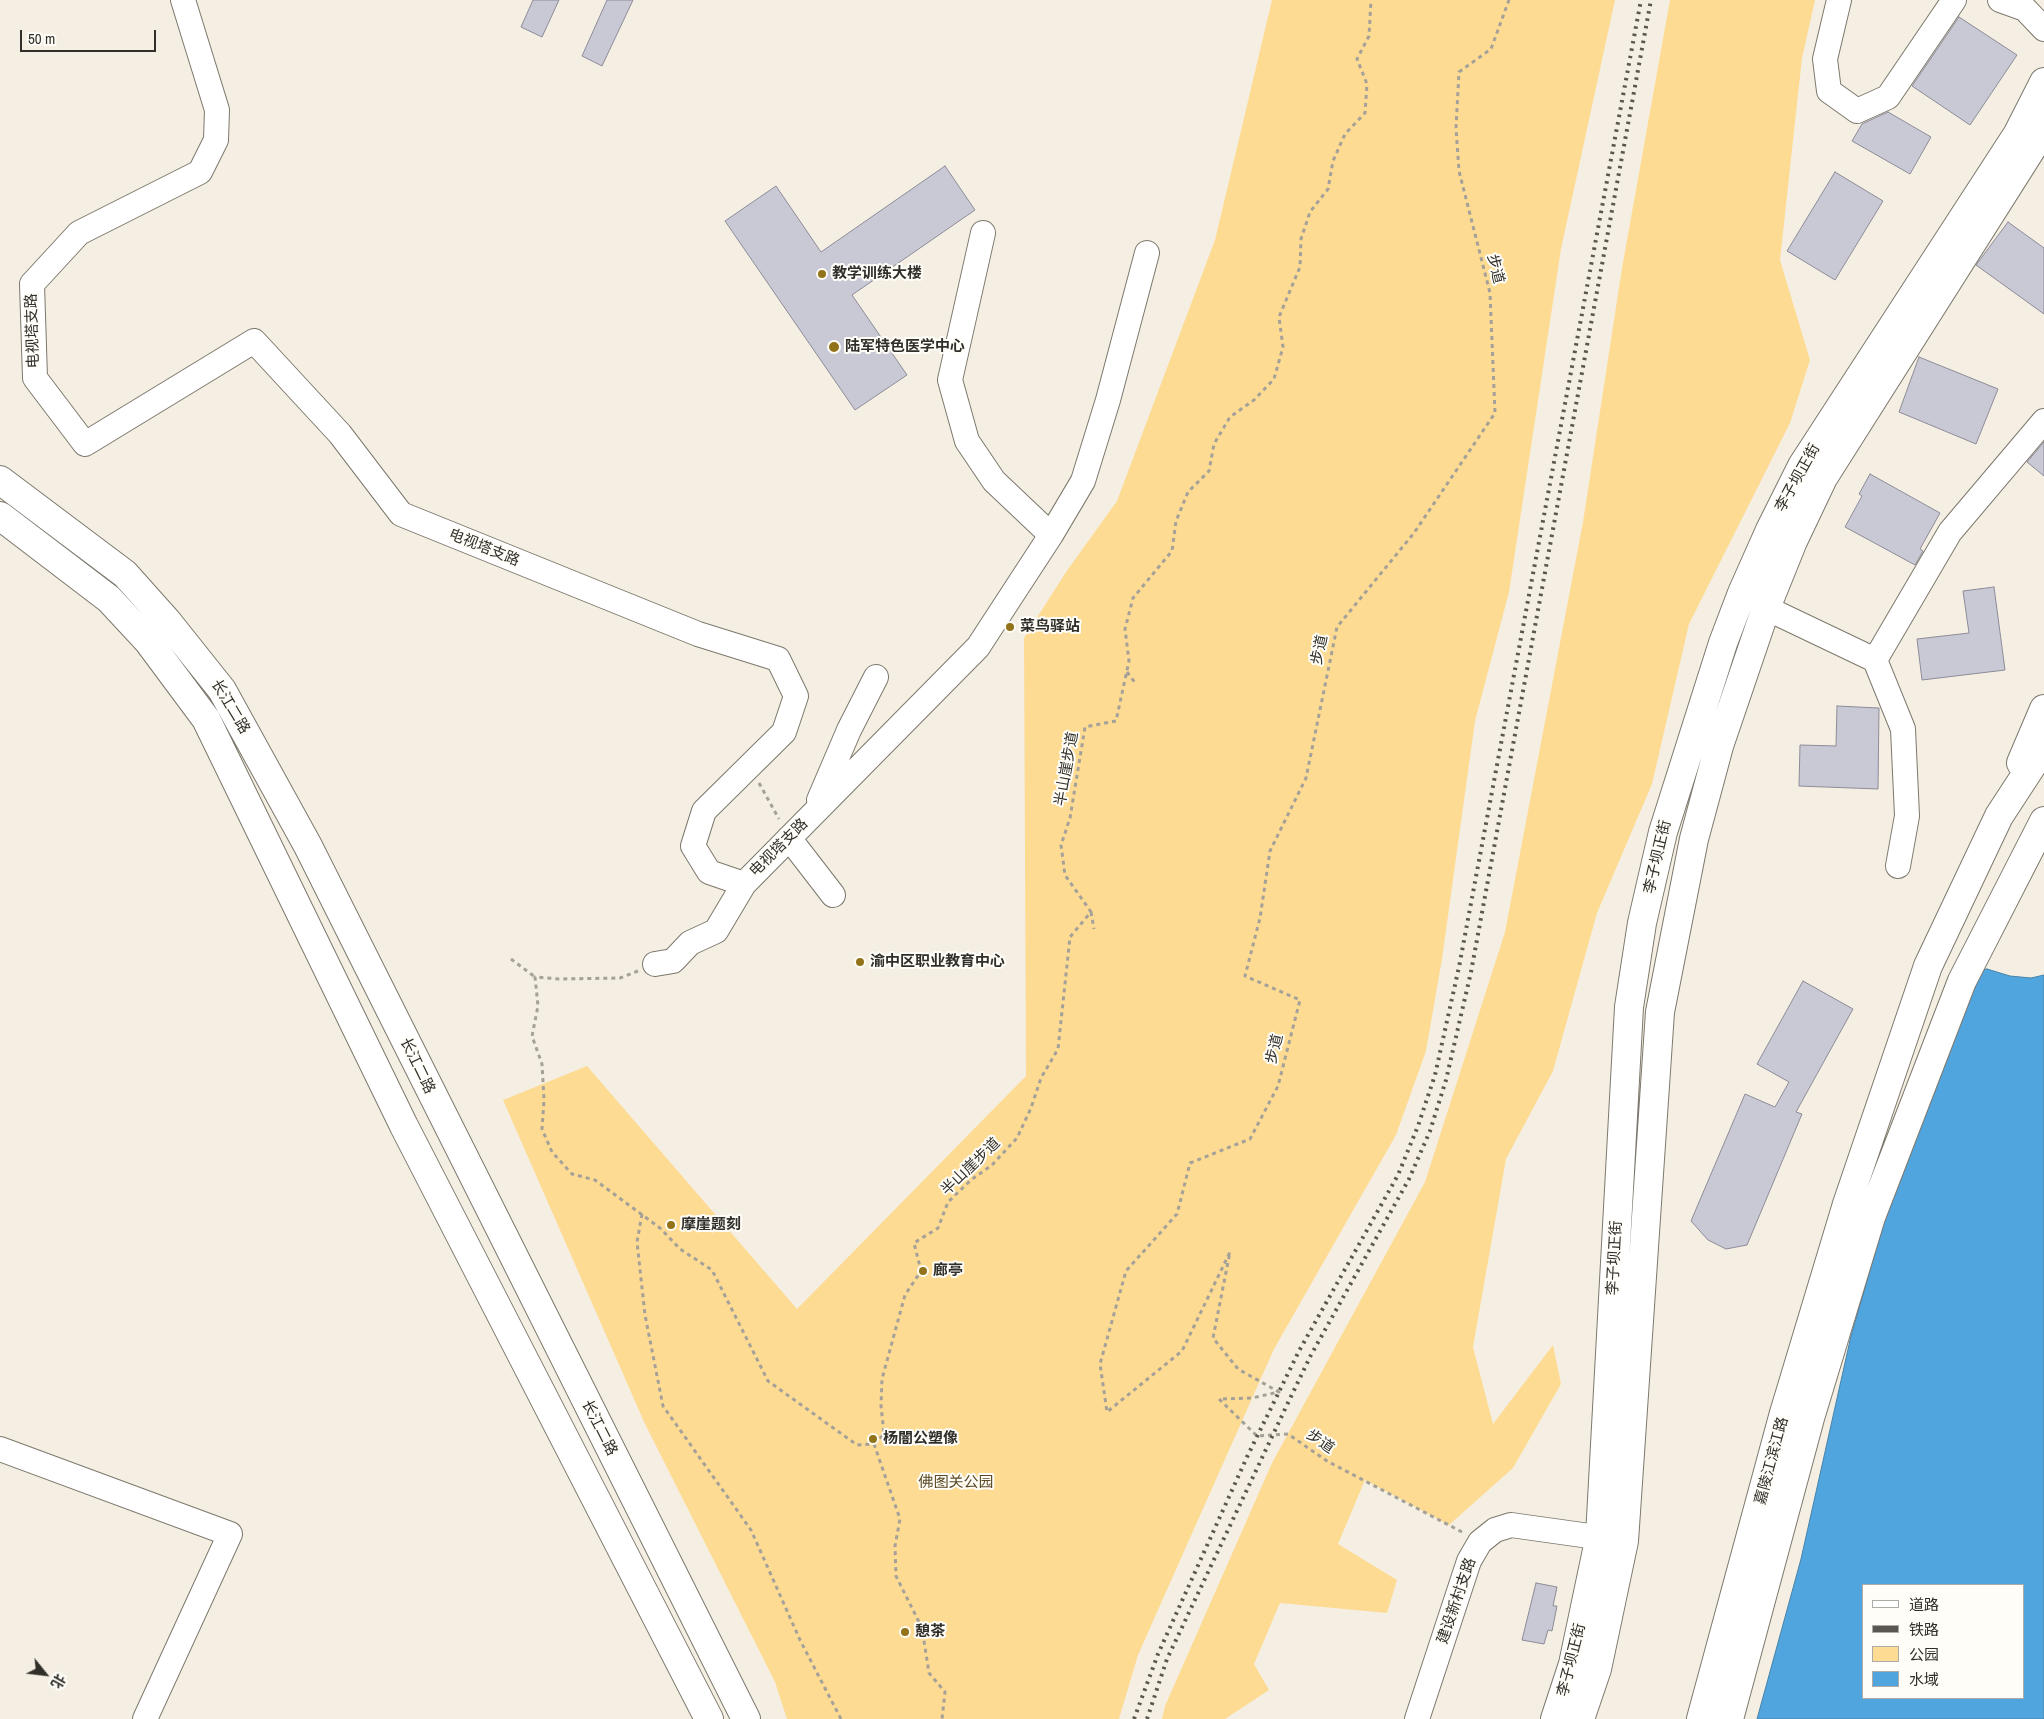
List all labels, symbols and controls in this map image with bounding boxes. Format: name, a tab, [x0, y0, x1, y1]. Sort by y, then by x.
scale bar	[22, 20, 159, 52]
text: 50 m	[28, 28, 55, 49]
street label: 步道	[1483, 252, 1507, 286]
place label: 教学训练大楼	[832, 265, 922, 283]
marker: 教学训练大楼	[816, 268, 828, 280]
street label: 电视塔支路	[23, 293, 43, 369]
place label: 陆军特色医学中心	[845, 338, 965, 356]
marker: 陆军特色医学中心	[827, 340, 841, 354]
street label: 李子坝正街	[1772, 441, 1824, 515]
street label: 电视塔支路	[446, 526, 522, 570]
place label: 菜鸟驿站	[1020, 618, 1080, 636]
marker: 菜鸟驿站	[1004, 621, 1016, 633]
street label: 步道	[1308, 633, 1332, 667]
street label: 长江二路	[207, 677, 253, 737]
street label: 半山崖步道	[1052, 731, 1082, 807]
street label: 电视塔支路	[746, 815, 812, 881]
street label: 李子坝正街	[1641, 818, 1675, 896]
place label: 渝中区职业教育中心	[870, 953, 1005, 971]
marker: 渝中区职业教育中心	[854, 956, 866, 968]
street label: 步道	[1263, 1032, 1287, 1066]
street label: 长江二路	[396, 1035, 438, 1097]
street label: 半山崖步道	[938, 1134, 1004, 1200]
place label: 摩崖题刻	[681, 1216, 741, 1234]
marker: 摩崖题刻	[665, 1219, 677, 1231]
street label: 李子坝正街	[1604, 1220, 1626, 1296]
place label: 廊亭	[933, 1262, 963, 1280]
marker: 廊亭	[917, 1265, 929, 1277]
street label: 长江二路	[577, 1397, 621, 1459]
street label: 嘉陵江滨江路	[1752, 1415, 1792, 1507]
street label: 步道	[1303, 1426, 1337, 1458]
place label: 杨闇公塑像	[883, 1430, 958, 1448]
marker: 杨闇公塑像	[867, 1433, 879, 1445]
park label: 佛图关公园	[919, 1474, 993, 1492]
street label: 建设新村支路	[1434, 1556, 1480, 1646]
legend	[1862, 1584, 2024, 1699]
text: 道路	[1909, 1594, 1939, 1615]
text: 铁路	[1909, 1619, 1939, 1640]
street label: 李子坝正街	[1554, 1621, 1590, 1699]
place label: 憩茶	[915, 1623, 945, 1641]
marker: 憩茶	[899, 1626, 911, 1638]
text: 公园	[1909, 1644, 1939, 1665]
north arrow	[20, 1649, 70, 1699]
text: 水域	[1909, 1669, 1939, 1690]
text: 北	[47, 1671, 69, 1692]

